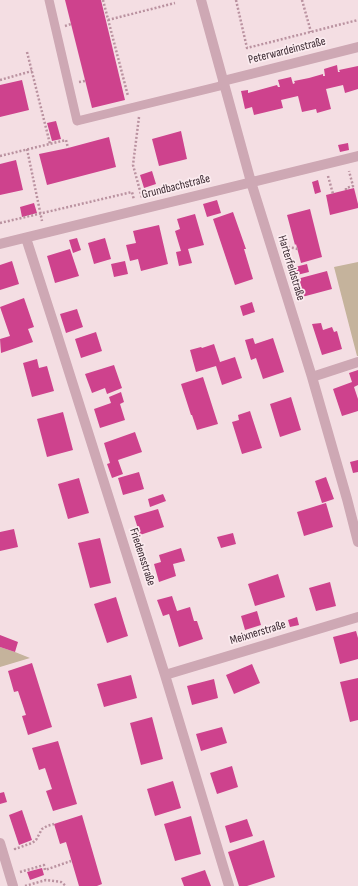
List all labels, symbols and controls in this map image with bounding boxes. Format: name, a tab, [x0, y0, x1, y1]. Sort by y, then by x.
street label: Peterwardeinstraße	[247, 34, 327, 68]
street label: Grundbachstraße	[140, 172, 212, 202]
street label: Harterfeldstraße	[274, 234, 308, 302]
street label: Friedensstraße	[126, 526, 158, 588]
street label: Meixnerstraße	[228, 618, 288, 648]

